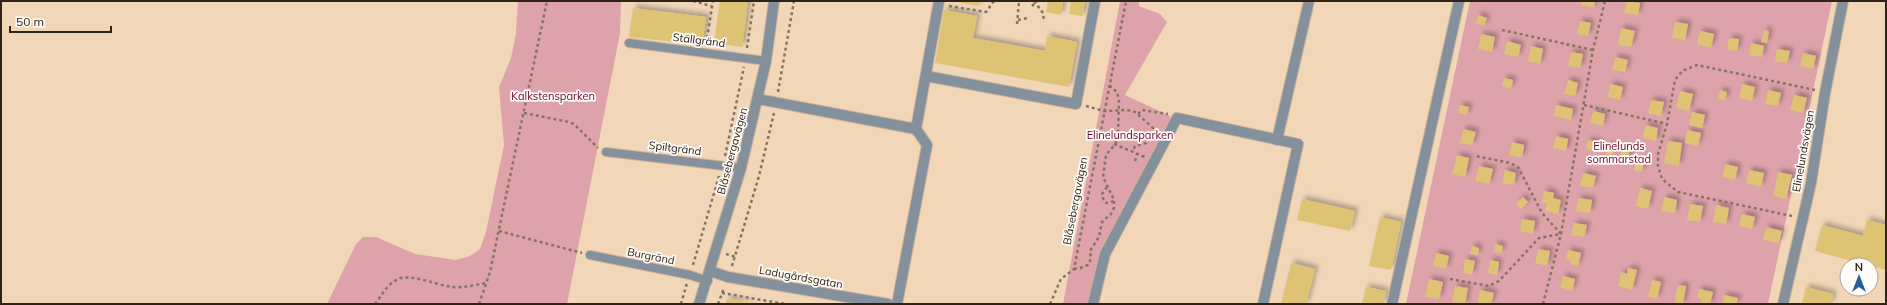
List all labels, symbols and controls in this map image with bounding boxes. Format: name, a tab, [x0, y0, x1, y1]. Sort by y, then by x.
scale bar	[10, 8, 111, 34]
text: 50 m	[16, 14, 44, 29]
street label: Ställgränd	[672, 30, 726, 50]
park label: Kalkstensparken	[511, 89, 595, 103]
street label: Blåsebergavägen	[714, 106, 750, 196]
street label: Elinelundsvägen	[1789, 109, 1817, 193]
park label: Elinelundsparken	[1087, 128, 1173, 142]
street label: Spiltgränd	[648, 138, 702, 158]
park label: Elinelunds sommarstad	[1587, 139, 1651, 166]
street label: Blåsebergavägen	[1060, 156, 1090, 246]
street label: Burgränd	[626, 245, 676, 267]
north arrow	[1839, 257, 1879, 297]
text: N	[1855, 260, 1863, 274]
street label: Ladugårdsgatan	[758, 263, 844, 291]

